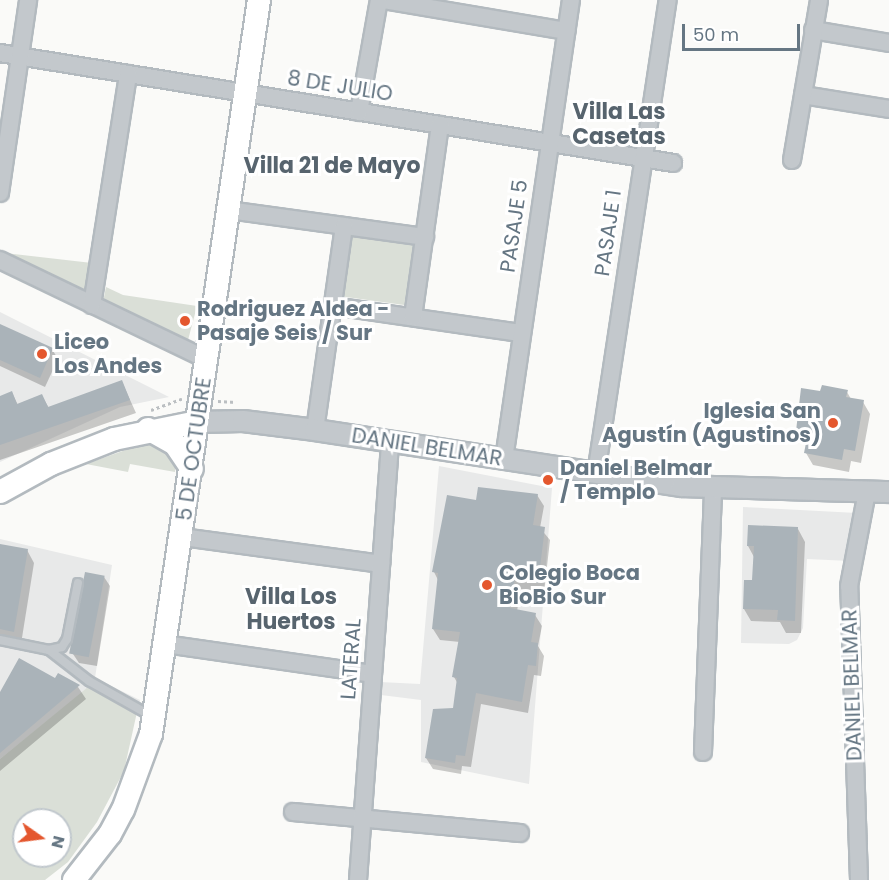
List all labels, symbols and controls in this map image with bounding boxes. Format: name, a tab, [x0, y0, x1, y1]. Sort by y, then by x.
scale bar	[685, 12, 804, 50]
text: 50 m	[693, 22, 739, 47]
street label: 8 DE JULIO	[286, 65, 394, 107]
district label: Villa Las Casetas	[572, 98, 666, 150]
district label: Villa 21 de Mayo	[244, 153, 420, 179]
street label: PASAJE 5	[495, 178, 533, 274]
street label: PASAJE 1	[589, 188, 627, 278]
place label: Rodriguez Aldea - Pasaje Seis / Sur	[197, 296, 389, 346]
marker: Rodriguez Aldea - Pasaje Seis / Sur	[178, 314, 192, 328]
place label: Liceo Los Andes	[54, 329, 162, 379]
marker: Liceo Los Andes	[35, 347, 49, 361]
street label: 5 DE OCTUBRE	[171, 376, 217, 522]
place label: Iglesia San Agustín (Agustinos)	[602, 398, 821, 448]
marker: Iglesia San Agustín (Agustinos)	[826, 416, 840, 430]
street label: DANIEL BELMAR	[350, 423, 504, 471]
place label: Daniel Belmar / Templo	[560, 455, 712, 505]
marker: Daniel Belmar / Templo	[541, 473, 555, 487]
place label: Colegio Boca BioBio Sur	[499, 560, 640, 610]
marker: Colegio Boca BioBio Sur	[480, 578, 494, 592]
district label: Villa Los Huertos	[245, 583, 337, 634]
street label: DANIEL BELMAR	[837, 609, 867, 761]
street label: LATERAL	[336, 618, 366, 700]
north arrow	[12, 808, 72, 868]
text: N	[45, 833, 71, 851]

